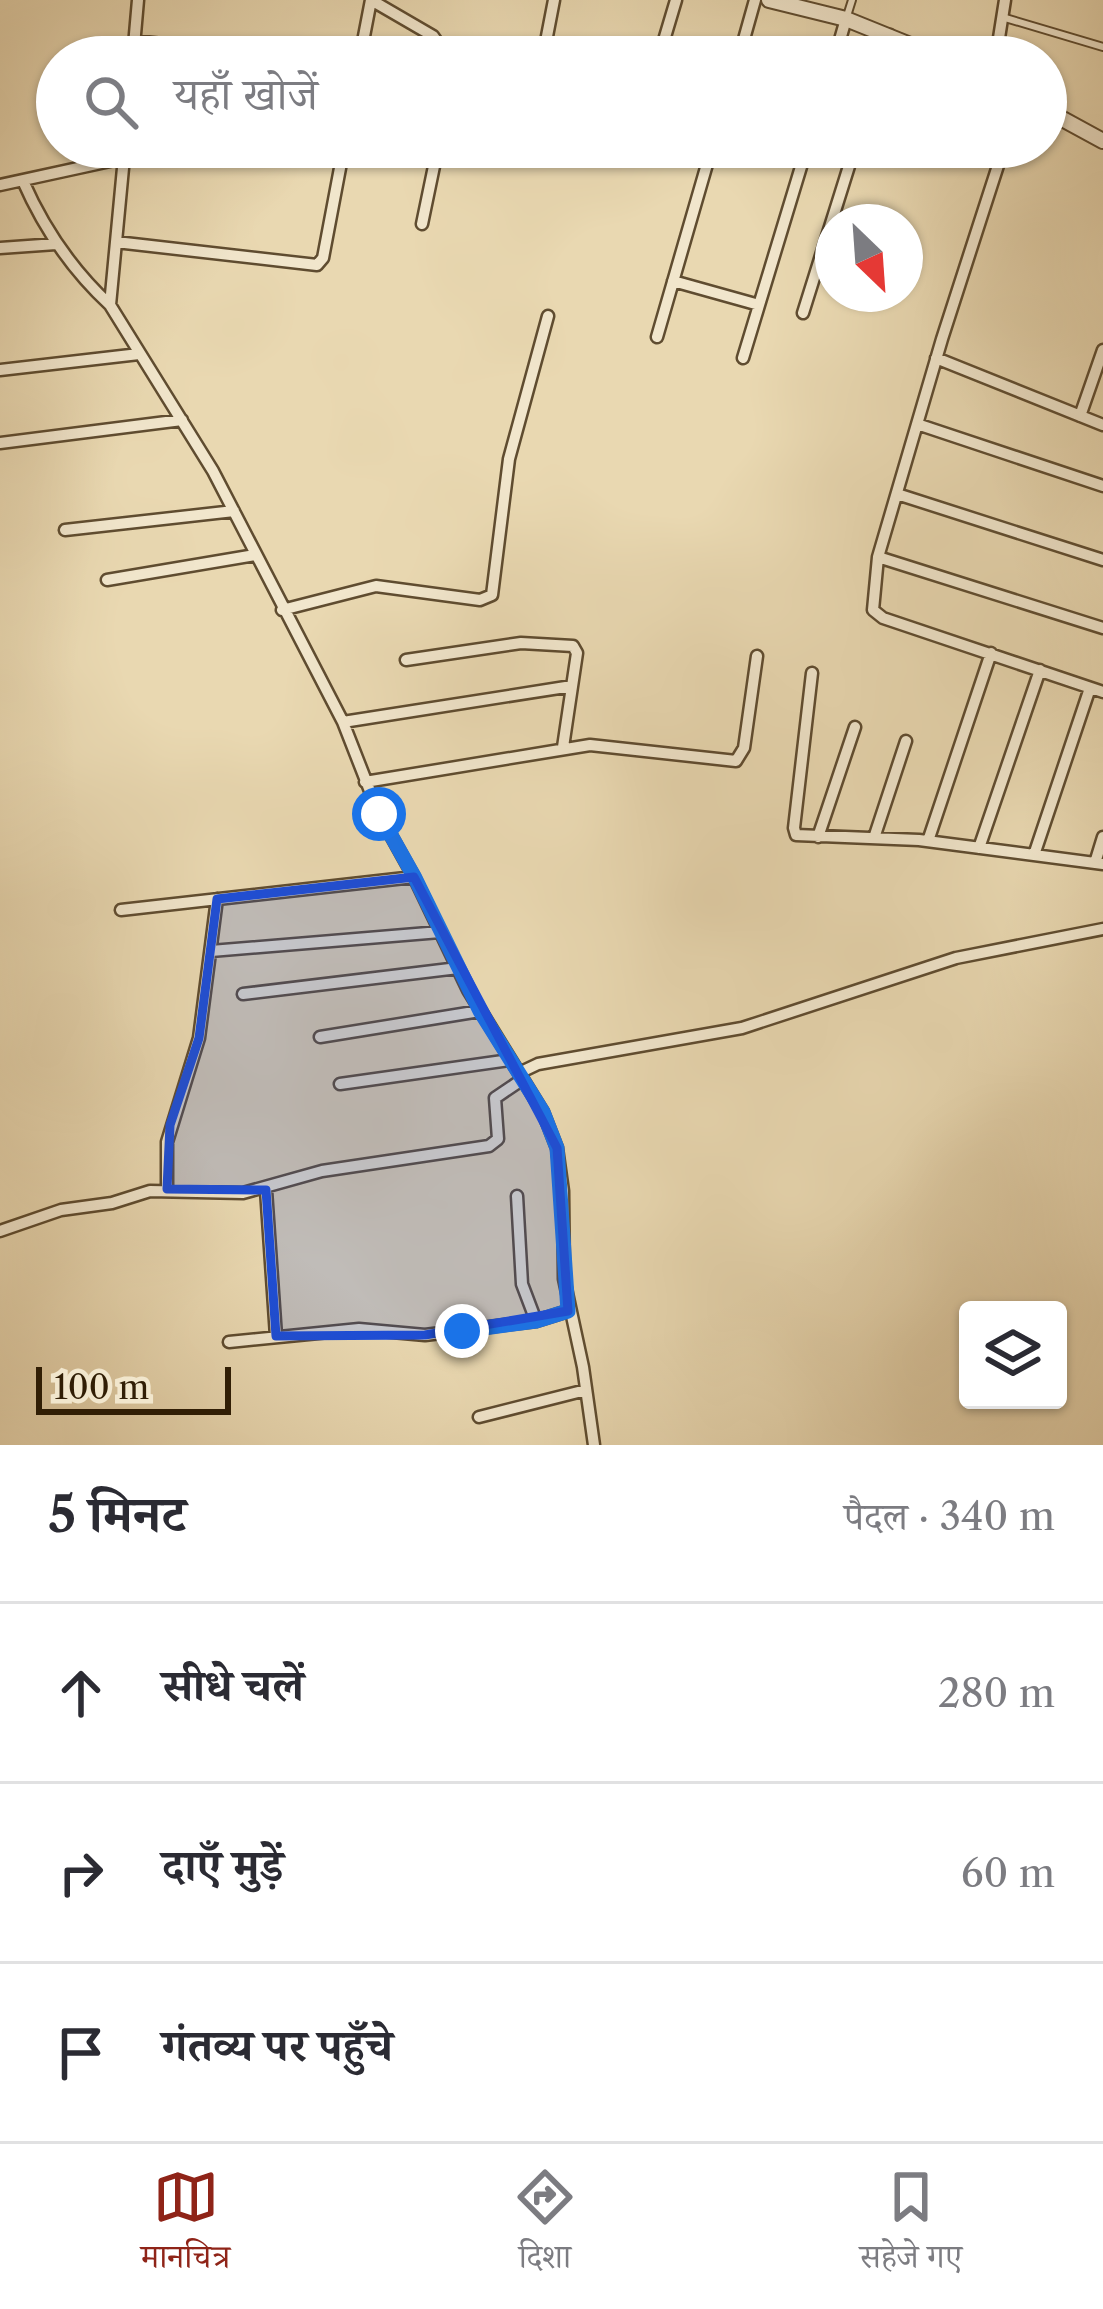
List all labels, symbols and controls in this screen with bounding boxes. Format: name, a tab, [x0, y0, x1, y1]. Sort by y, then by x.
search box	[36, 36, 1067, 168]
text: यहाँ खोजें	[174, 66, 318, 122]
icon: search	[78, 69, 144, 135]
north arrow	[815, 204, 923, 312]
route start	[352, 787, 406, 841]
map controls	[959, 1301, 1067, 1409]
button: layers	[959, 1301, 1067, 1409]
route end	[435, 1304, 489, 1358]
scale bar	[36, 1361, 231, 1414]
text: 100 m	[54, 1367, 149, 1408]
text: 5 मिनट	[48, 1483, 186, 1545]
text: पैदल · 340 m	[844, 1492, 1055, 1540]
text: सीधे चलें	[162, 1657, 304, 1713]
icon: ahead	[48, 1660, 114, 1726]
text: 280 m	[938, 1669, 1055, 1717]
text: दाएँ मुड़ें	[162, 1837, 283, 1893]
icon: right	[48, 1840, 114, 1906]
text: 60 m	[961, 1849, 1055, 1897]
text: गंतव्य पर पहुँचे	[162, 2017, 393, 2073]
icon: arrive	[48, 2020, 114, 2086]
tab: मानचित्र	[141, 2164, 230, 2289]
tab: दिशा	[512, 2164, 578, 2289]
tab: सहेजे गए	[860, 2164, 962, 2289]

